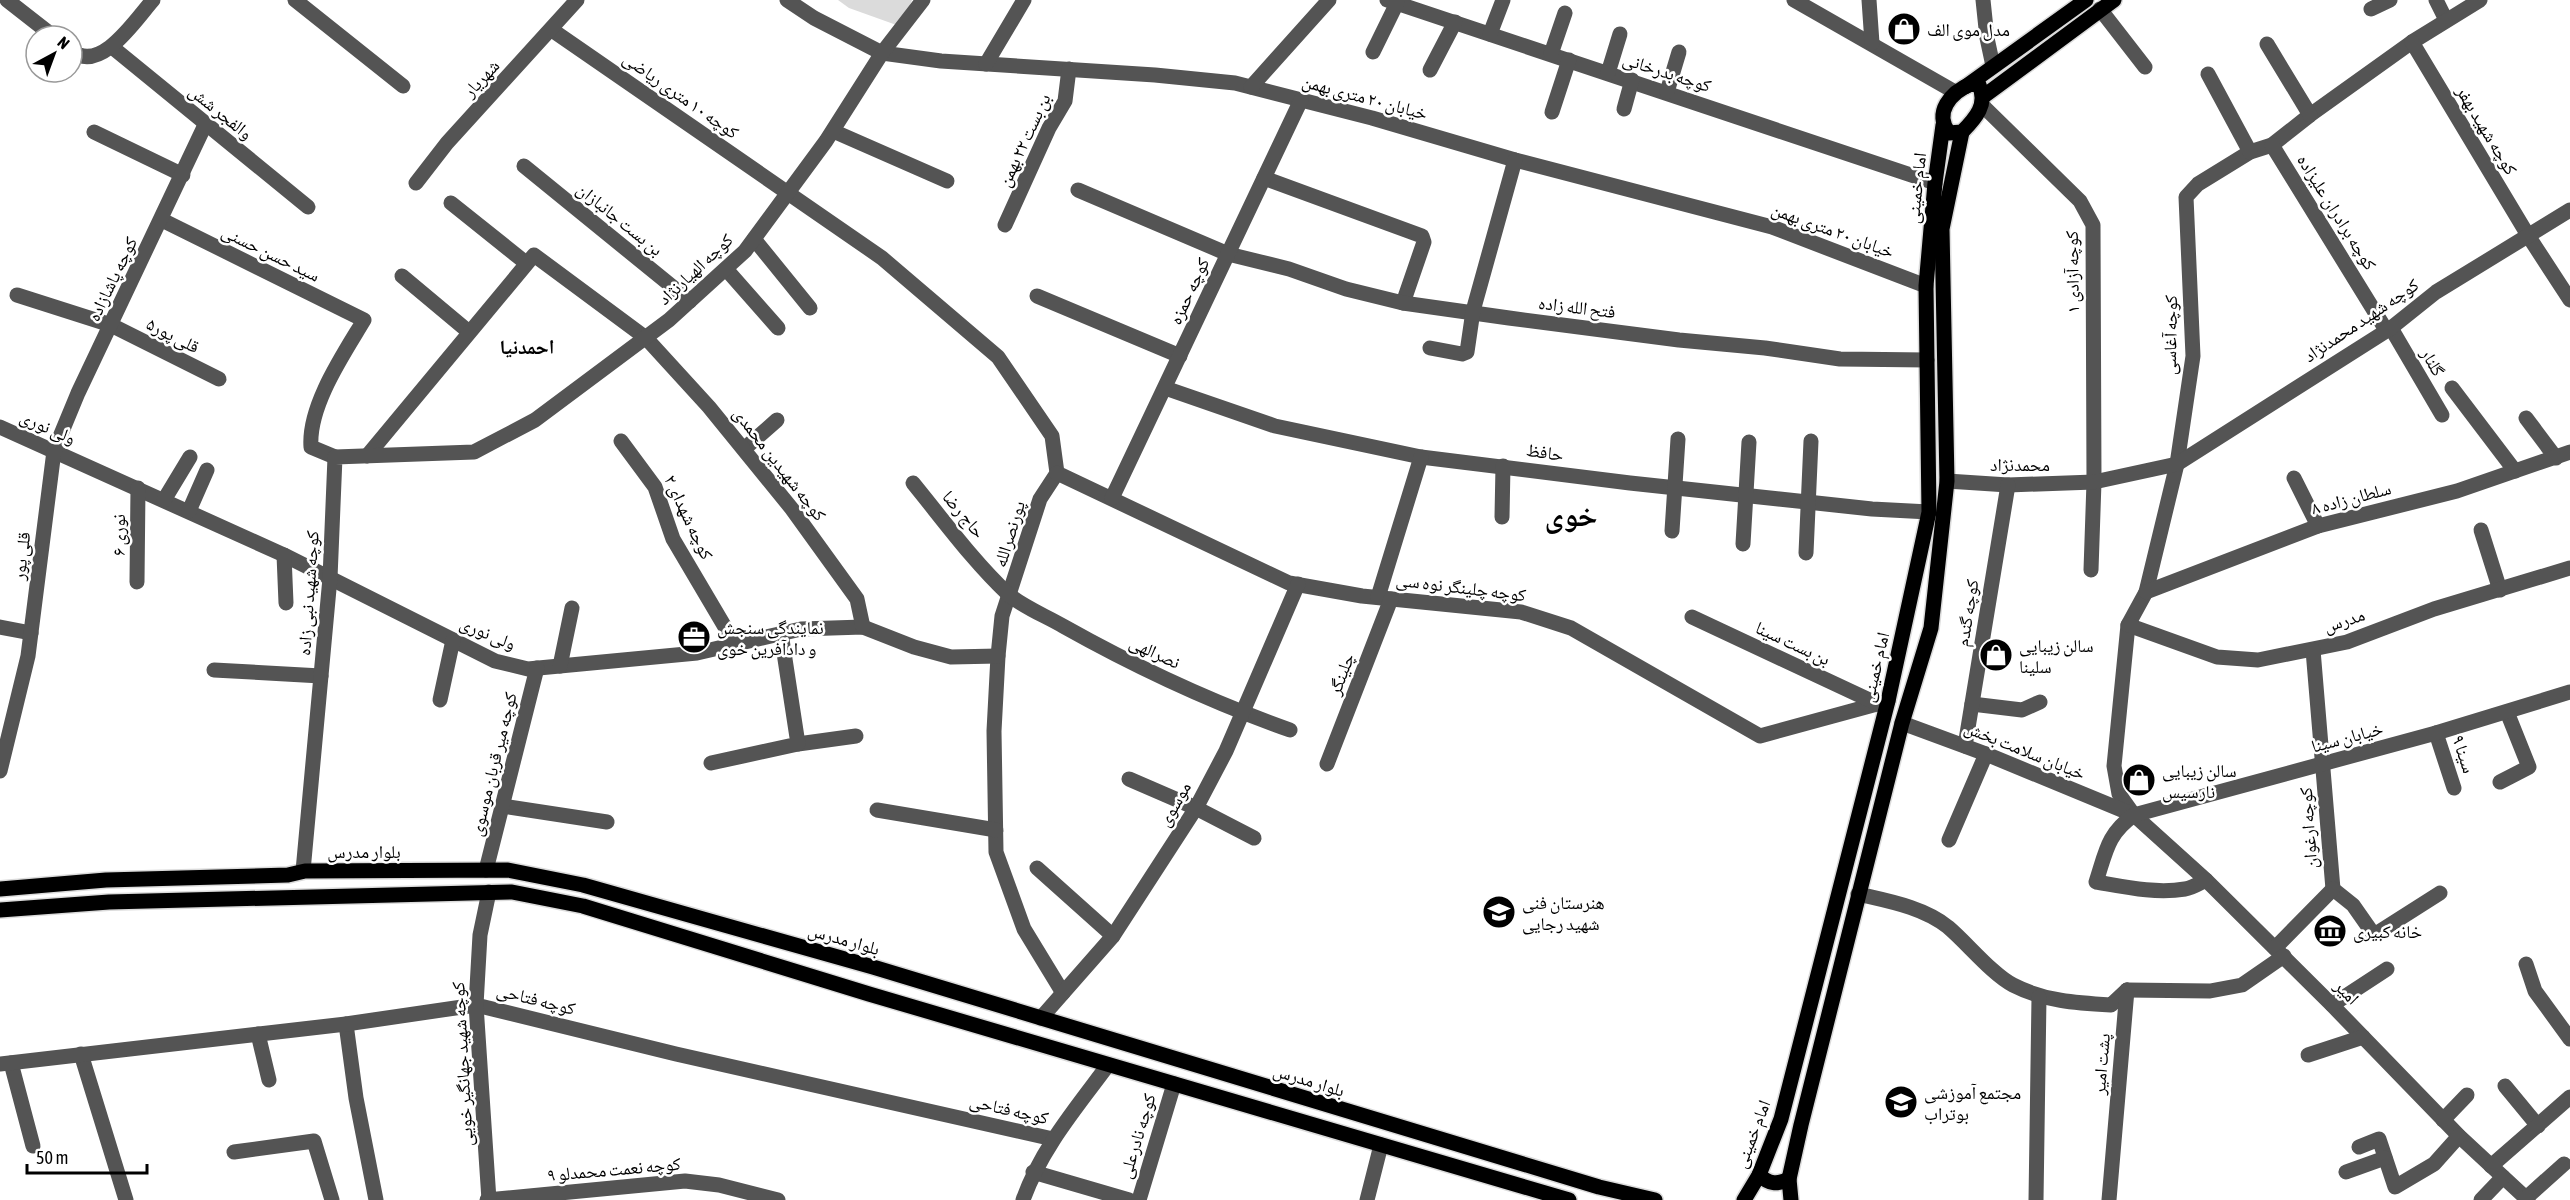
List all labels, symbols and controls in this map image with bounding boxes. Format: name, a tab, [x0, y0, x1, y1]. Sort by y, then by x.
shop icon: مدل موی الف	[1886, 11, 1922, 47]
place label: مدل موی الف	[1927, 19, 2010, 41]
north arrow	[24, 24, 84, 84]
text: N	[54, 33, 73, 53]
street label: کوچه ۱۰ متری ریاضی	[619, 47, 743, 144]
street label: کوچه بدرخانی	[1620, 48, 1714, 97]
street label: شهریار	[458, 55, 504, 102]
street label: خیابان ۲۰ متری بهمن	[1300, 70, 1430, 125]
street label: والفجر شش	[184, 80, 257, 145]
street label: کوچه شهید بهفر	[2451, 81, 2522, 179]
street label: بن بست ۲۲ بهمن	[993, 90, 1056, 190]
street label: کوچه برادران علیزاده	[2292, 150, 2381, 275]
street label: امام خمینی	[1902, 151, 1932, 225]
street label: بن بست جانبازان	[572, 178, 667, 261]
street label: خیابان ۲۰ متری بهمن	[1768, 198, 1897, 263]
street label: سید حسن حسنی	[218, 220, 324, 287]
street label: کوچه الهیارنژاد	[653, 229, 738, 310]
street label: کوچه آزادی ۱	[2061, 230, 2084, 313]
street label: کوچه پاشازاده	[83, 233, 143, 325]
street label: کوچه حمزه	[1164, 254, 1214, 328]
street label: کوچه شهید محمدنژاد	[2299, 273, 2423, 367]
street label: فتح الله زاده	[1537, 292, 1617, 324]
street label: کوچه آغاسی	[2159, 294, 2182, 375]
street label: قلی پور۵	[143, 313, 203, 358]
district label: احمدنیا	[499, 335, 555, 358]
street label: گلنار	[2416, 343, 2450, 380]
street label: کوچه شهیدین محمدی	[728, 403, 831, 526]
street label: ولی نوری	[17, 406, 79, 449]
street label: حافظ	[1525, 439, 1565, 465]
street label: محمدنژاد	[1990, 454, 2050, 475]
street label: کوچه شهدای ۲	[659, 471, 718, 564]
street label: سلطان زاده ۸	[2309, 477, 2393, 520]
street label: حاج رضا	[937, 486, 990, 543]
street label: پورنصرالله	[989, 498, 1030, 570]
district label: خوی	[1544, 498, 1598, 534]
street label: نوری ۶	[108, 514, 130, 556]
street label: کوچه شهید نبی زاده	[293, 529, 324, 656]
street label: قلی پور	[8, 531, 36, 582]
street label: کوچه چلینگر نوه سی	[1395, 569, 1528, 606]
street label: کوچه گندم	[1951, 577, 1985, 649]
street label: مدرس	[2321, 604, 2367, 637]
street label: ولی نوری	[457, 612, 519, 655]
place label: نمایندگی سنجش و دادآفرین خوی	[717, 617, 824, 660]
street label: بن بست سینا	[1752, 617, 1834, 670]
office icon: نمایندگی سنجش و دادآفرین خوی	[676, 619, 712, 655]
street label: امام خمینی	[1857, 630, 1895, 705]
street label: نصرالهی	[1126, 631, 1184, 674]
place label: سالن زیبایی سلینا	[2019, 635, 2094, 677]
shop icon: سالن زیبایی سلینا	[1978, 637, 2014, 673]
street label: چلینگر	[1323, 650, 1359, 699]
street label: کوچه میر قربان موسوی	[465, 689, 522, 838]
street label: خیابان سلامت بخش	[1961, 716, 2088, 785]
street label: خیابان سینا	[2309, 717, 2385, 758]
street label: سینا ۹	[2448, 732, 2480, 776]
place label: سالن زیبایی نارسیس	[2162, 760, 2237, 803]
shop icon: سالن زیبایی نارسیس	[2121, 762, 2157, 798]
street label: موسوی	[1153, 778, 1196, 831]
street label: کوچه ارغوان	[2295, 786, 2322, 869]
street label: بلوار مدرس	[327, 841, 401, 863]
place label: هنرستان فنی شهید رجایی	[1522, 892, 1605, 935]
school or university icon: هنرستان فنی شهید رجایی	[1481, 894, 1517, 930]
museum icon: خانه کبیری	[2312, 913, 2348, 949]
street label: بلوار مدرس	[806, 919, 882, 960]
place label: خانه کبیری	[2353, 921, 2422, 943]
street label: امیر	[2329, 975, 2364, 1009]
street label: کوچه فتاحی	[494, 979, 578, 1020]
street label: کوچه شهید جهانگیر خویی	[447, 981, 478, 1147]
street label: پشت امیر	[2088, 1032, 2115, 1097]
street label: بلوار مدرس	[1271, 1059, 1347, 1102]
place label: مجتمع آموزشی بوتراب	[1924, 1082, 2021, 1124]
school or university icon: مجتمع آموزشی بوتراب	[1883, 1084, 1919, 1120]
street label: کوچه فتاحی	[967, 1090, 1051, 1129]
street label: کوچه نادرعلی	[1114, 1090, 1161, 1181]
street label: امام خمینی	[1729, 1097, 1776, 1172]
scale bar	[27, 1137, 147, 1175]
text: 50 m	[36, 1147, 68, 1168]
street label: کوچه نعمت محمدلو ۹	[546, 1153, 682, 1186]

